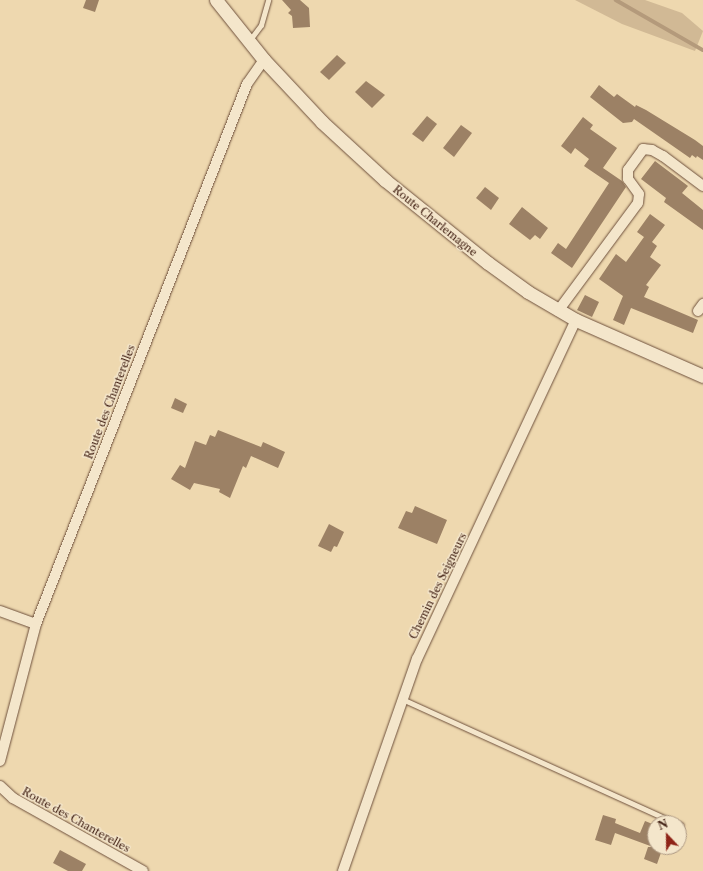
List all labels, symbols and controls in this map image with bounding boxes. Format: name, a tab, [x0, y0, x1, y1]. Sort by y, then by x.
street label: Route Charlemagne	[390, 183, 480, 259]
street label: Route des Chanterelles	[82, 343, 138, 461]
street label: Chemin des Seigneurs	[406, 531, 470, 641]
street label: Route des Chanterelles	[20, 785, 132, 855]
north arrow	[647, 815, 687, 855]
text: N	[656, 817, 670, 833]

